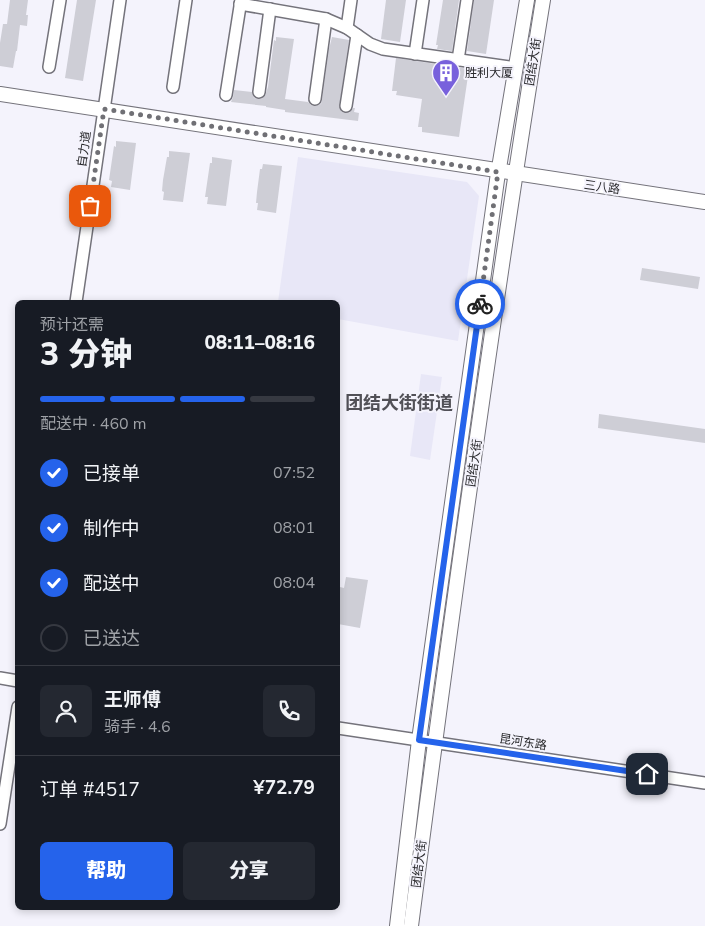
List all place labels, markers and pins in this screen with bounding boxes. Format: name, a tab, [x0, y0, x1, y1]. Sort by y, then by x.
building icon: 胜利大厦	[431, 58, 461, 97]
place label: 胜利大厦	[465, 65, 513, 81]
pin	[69, 185, 111, 227]
pin	[626, 753, 668, 795]

